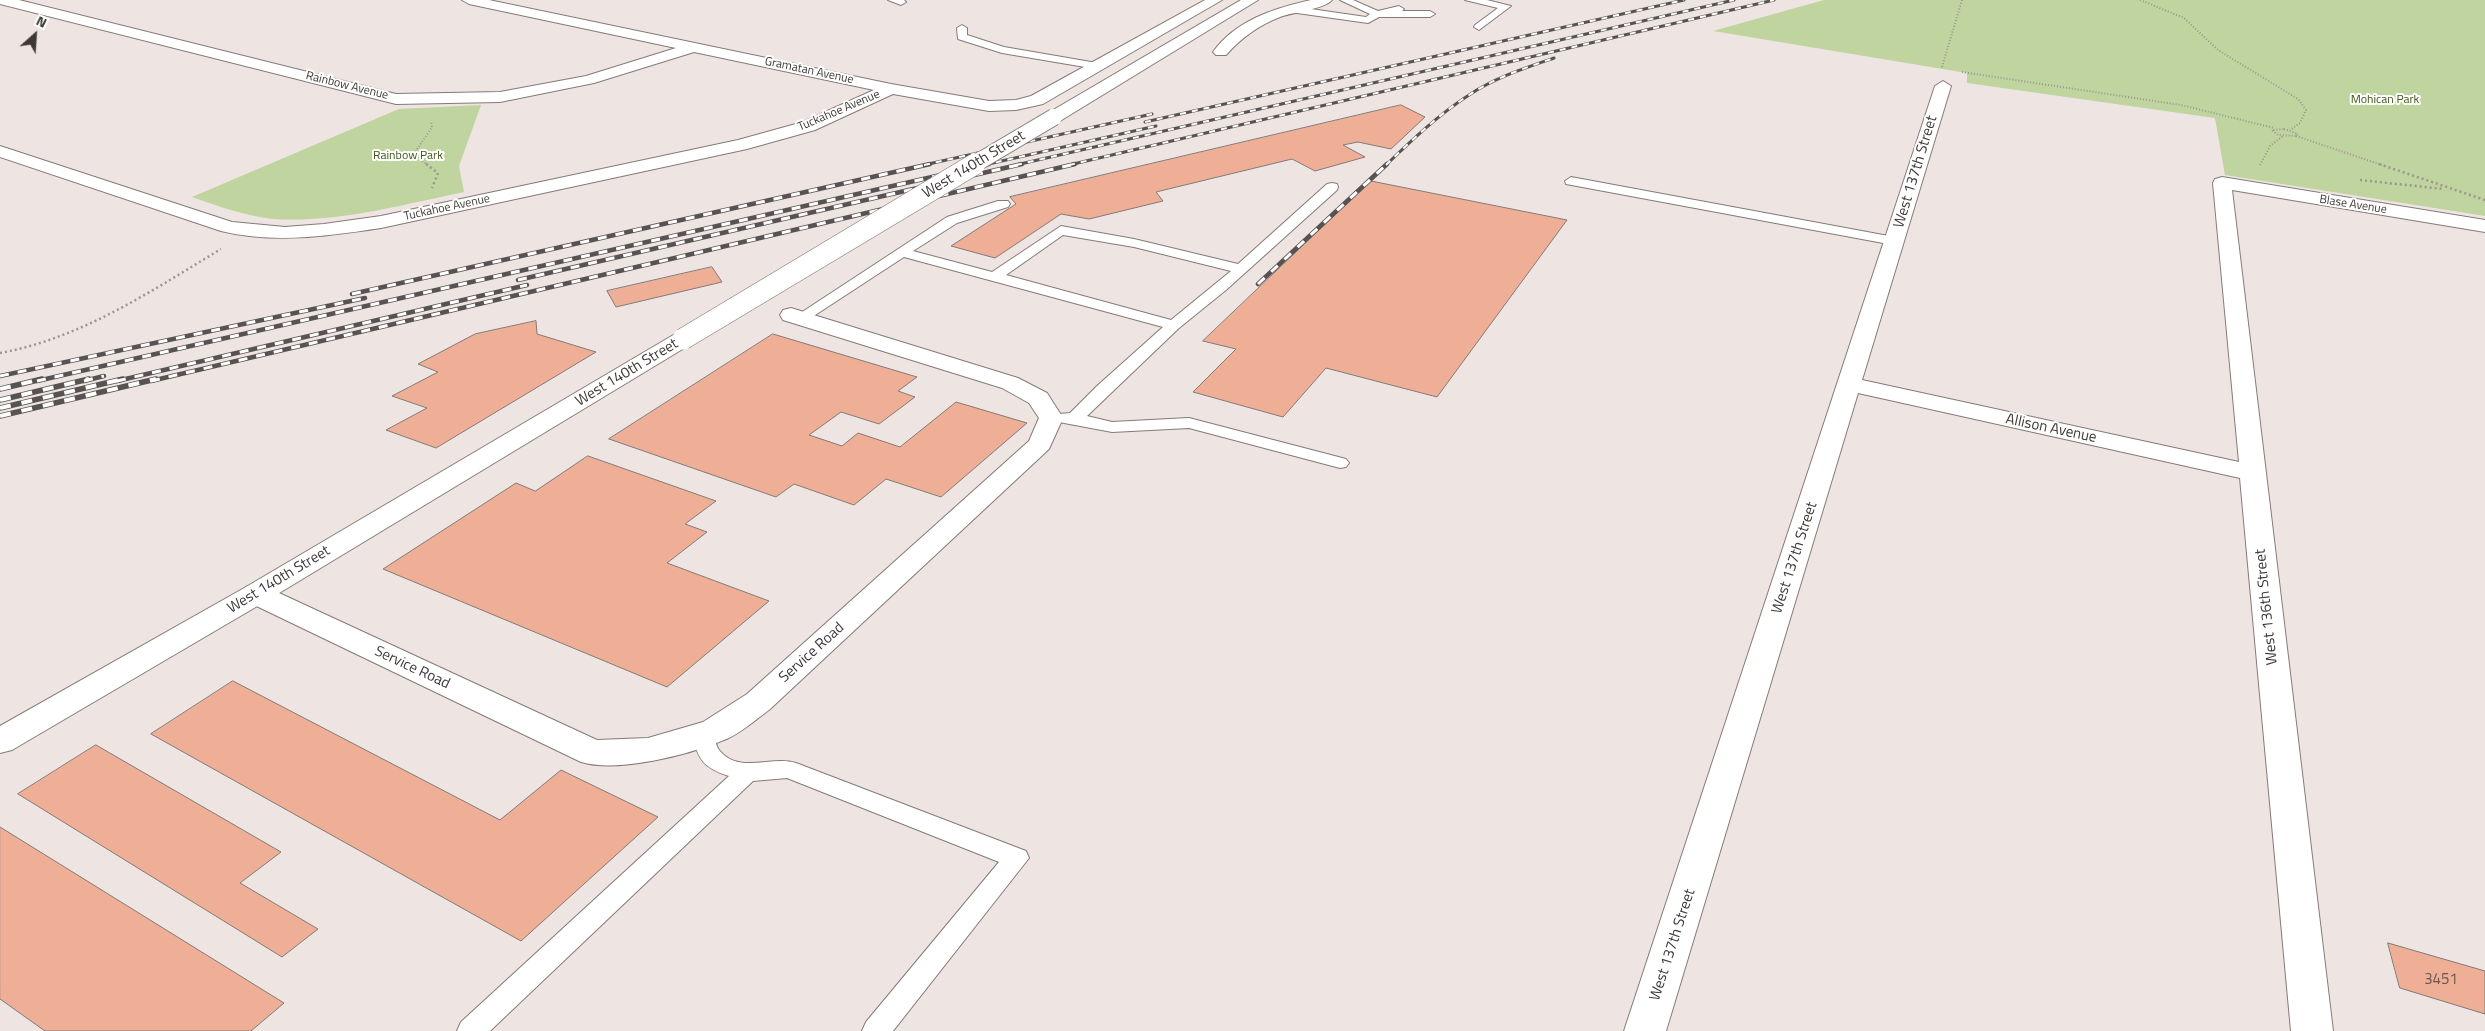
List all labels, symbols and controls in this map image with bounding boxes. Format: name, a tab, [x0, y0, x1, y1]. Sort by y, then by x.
north arrow	[10, 10, 60, 60]
text: N	[33, 10, 51, 33]
street label: Gramatan Avenue	[763, 55, 855, 87]
street label: Rainbow Avenue	[304, 69, 390, 103]
street label: Tuckahoe Avenue	[796, 87, 882, 135]
park label: Mohican Park	[2351, 93, 2419, 107]
street label: West 137th Street	[1890, 114, 1942, 230]
street label: West 140th Street	[919, 127, 1029, 203]
park label: Rainbow Park	[373, 149, 443, 163]
street label: Tuckahoe Avenue	[403, 192, 491, 224]
street label: Blase Avenue	[2318, 193, 2388, 217]
street label: West 140th Street	[572, 335, 682, 411]
street label: Allison Avenue	[2004, 411, 2098, 447]
street label: West 137th Street	[1768, 500, 1822, 616]
street label: West 140th Street	[224, 542, 334, 618]
street label: West 136th Street	[2252, 548, 2282, 666]
street label: Service Road	[776, 619, 848, 687]
street label: Service Road	[371, 643, 453, 693]
street label: West 137th Street	[1646, 887, 1700, 1003]
house number: 3451	[2424, 971, 2458, 989]

